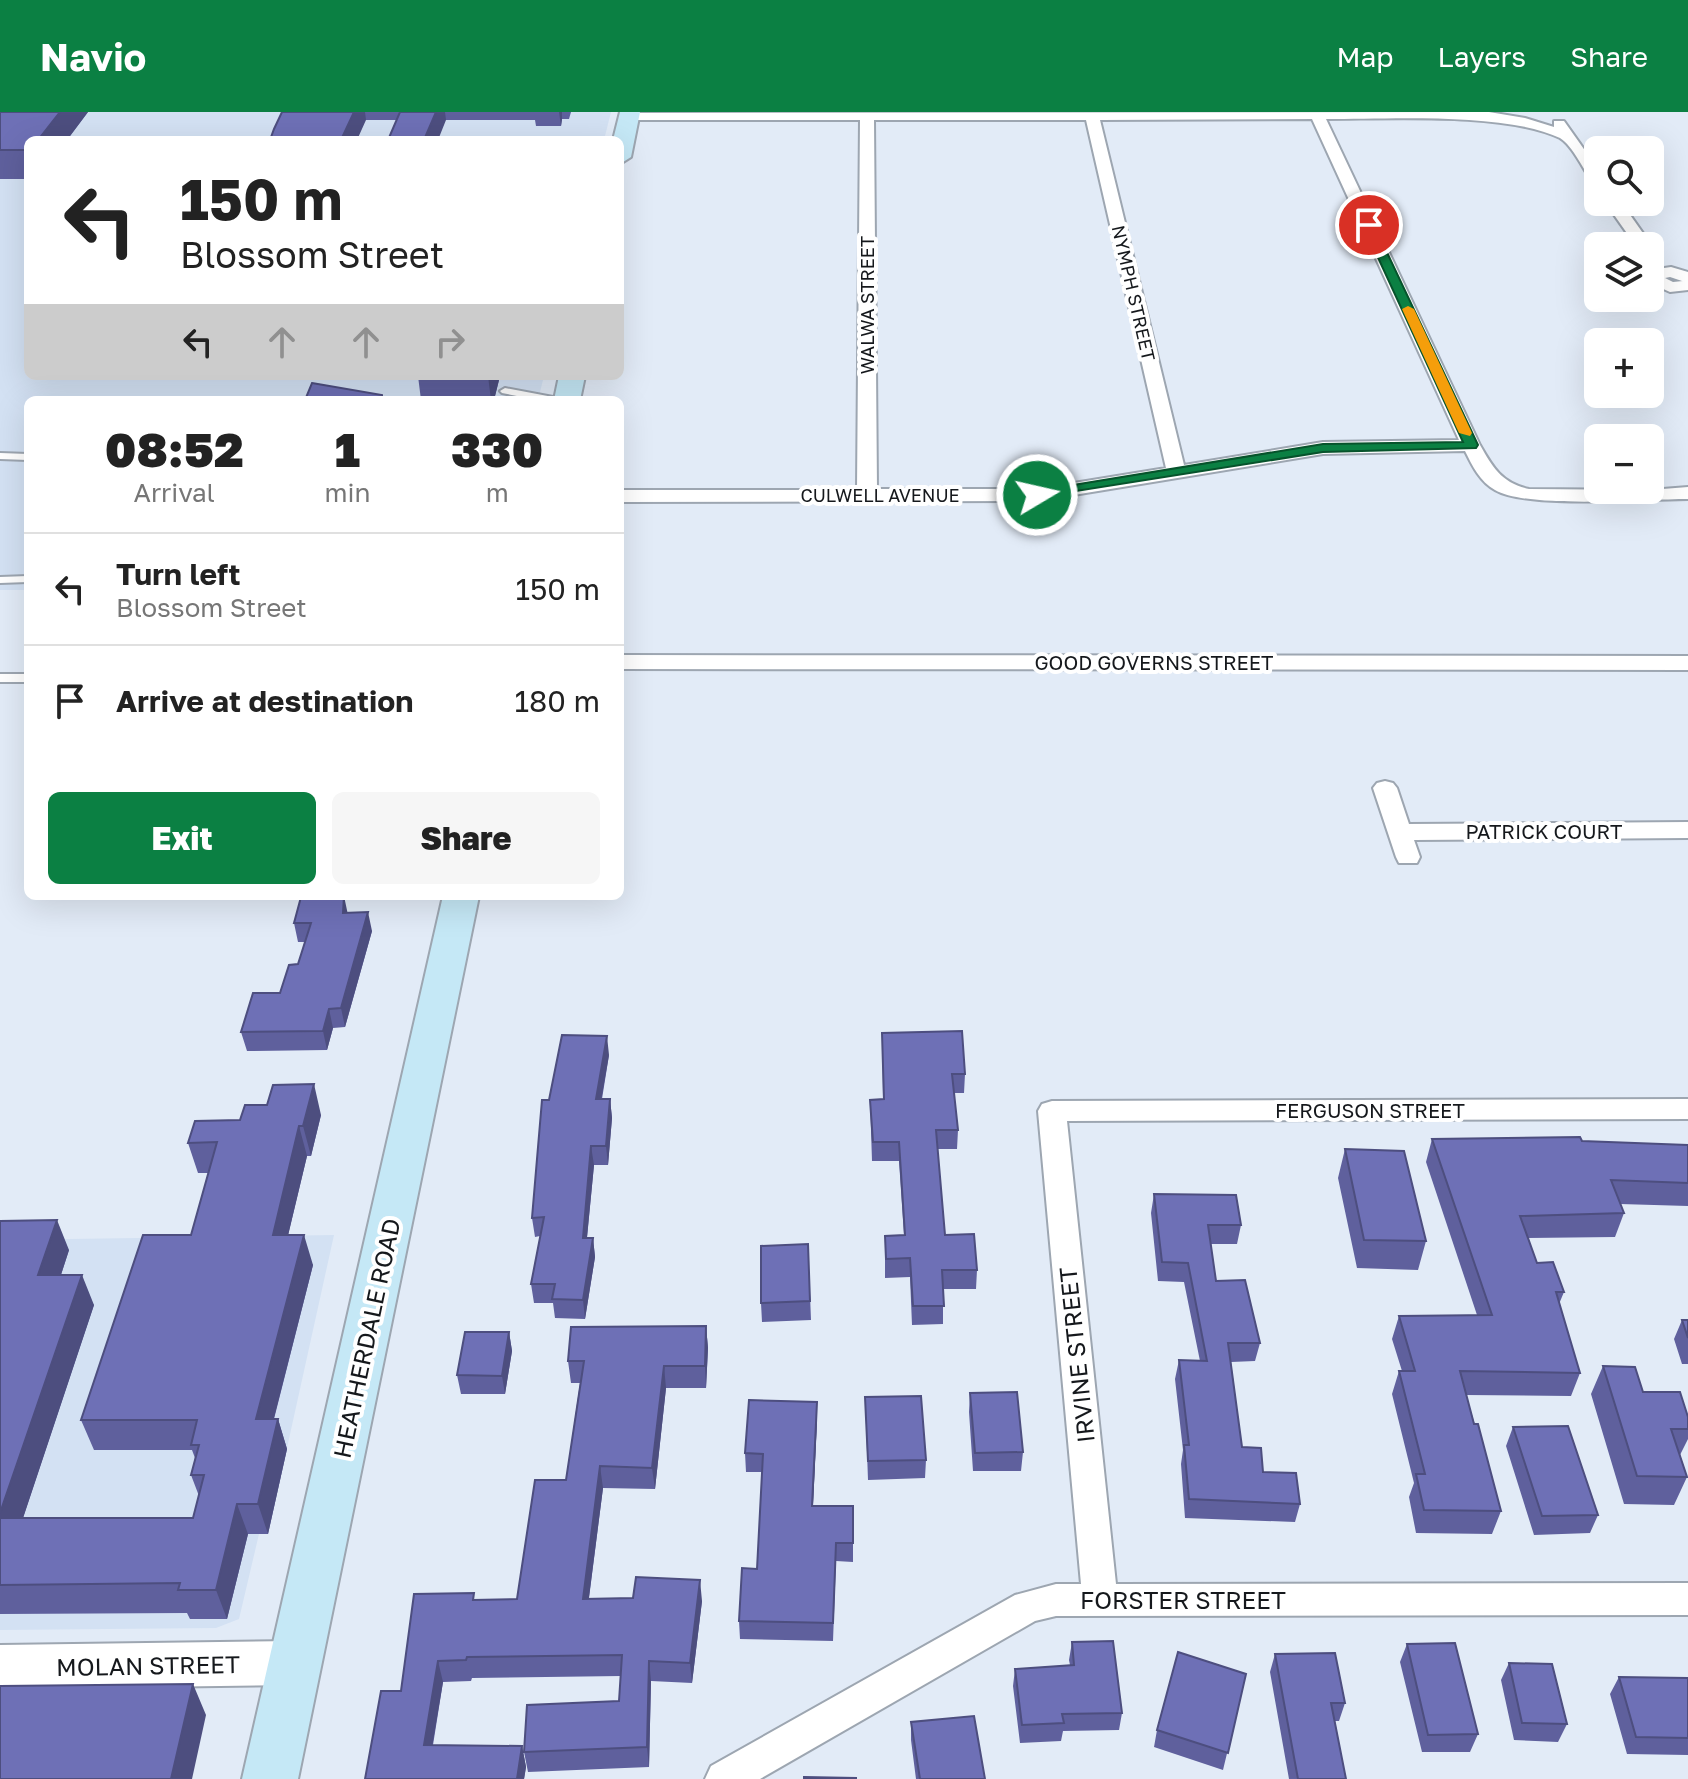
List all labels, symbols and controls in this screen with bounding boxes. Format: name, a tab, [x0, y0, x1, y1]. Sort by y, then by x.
text: Navio	[40, 34, 146, 79]
text: Map	[1336, 40, 1394, 73]
text: Layers	[1438, 40, 1526, 73]
text: Share	[1570, 40, 1648, 73]
map controls	[1584, 136, 1664, 504]
button: search	[1584, 136, 1664, 216]
text: 150 m	[180, 165, 342, 232]
icon: left	[48, 168, 152, 272]
pin	[1335, 191, 1403, 259]
icon: arrive	[1347, 203, 1391, 247]
street label: NYMPH STREET	[1108, 223, 1160, 363]
button: layers	[1584, 232, 1664, 312]
text: Blossom Street	[180, 233, 444, 276]
street label: WALWA STREET	[856, 236, 878, 374]
icon: left	[176, 320, 220, 364]
icon: ahead	[260, 320, 304, 364]
icon: ahead	[344, 320, 388, 364]
icon: right	[428, 320, 472, 364]
button: +	[1584, 328, 1664, 408]
text: 08:52	[105, 420, 244, 478]
text: 1	[335, 420, 360, 478]
text: 330	[451, 420, 543, 478]
button: −	[1584, 424, 1664, 504]
position arrow	[995, 453, 1079, 537]
text: Arrival	[133, 477, 215, 508]
text: min	[324, 477, 370, 508]
text: m	[486, 477, 509, 508]
street label: CULWELL AVENUE	[800, 484, 960, 506]
text: Turn left	[116, 556, 241, 592]
icon: left	[48, 567, 92, 611]
text: 150 m	[515, 571, 600, 607]
text: Blossom Street	[116, 592, 307, 623]
street label: GOOD GOVERNS STREET	[1035, 650, 1274, 674]
icon: arrive	[48, 679, 92, 723]
text: Arrive at destination	[116, 683, 413, 719]
text: 180 m	[515, 683, 600, 719]
button: Exit	[48, 792, 316, 884]
button: Share	[332, 792, 600, 884]
street label: PATRICK COURT	[1466, 819, 1622, 843]
street label: FERGUSON STREET	[1275, 1098, 1465, 1122]
street label: HEATHERDALE ROAD	[326, 1215, 406, 1461]
street label: IRVINE STREET	[1052, 1266, 1100, 1444]
street label: FORSTER STREET	[1080, 1585, 1286, 1614]
street label: MOLAN STREET	[56, 1649, 240, 1681]

